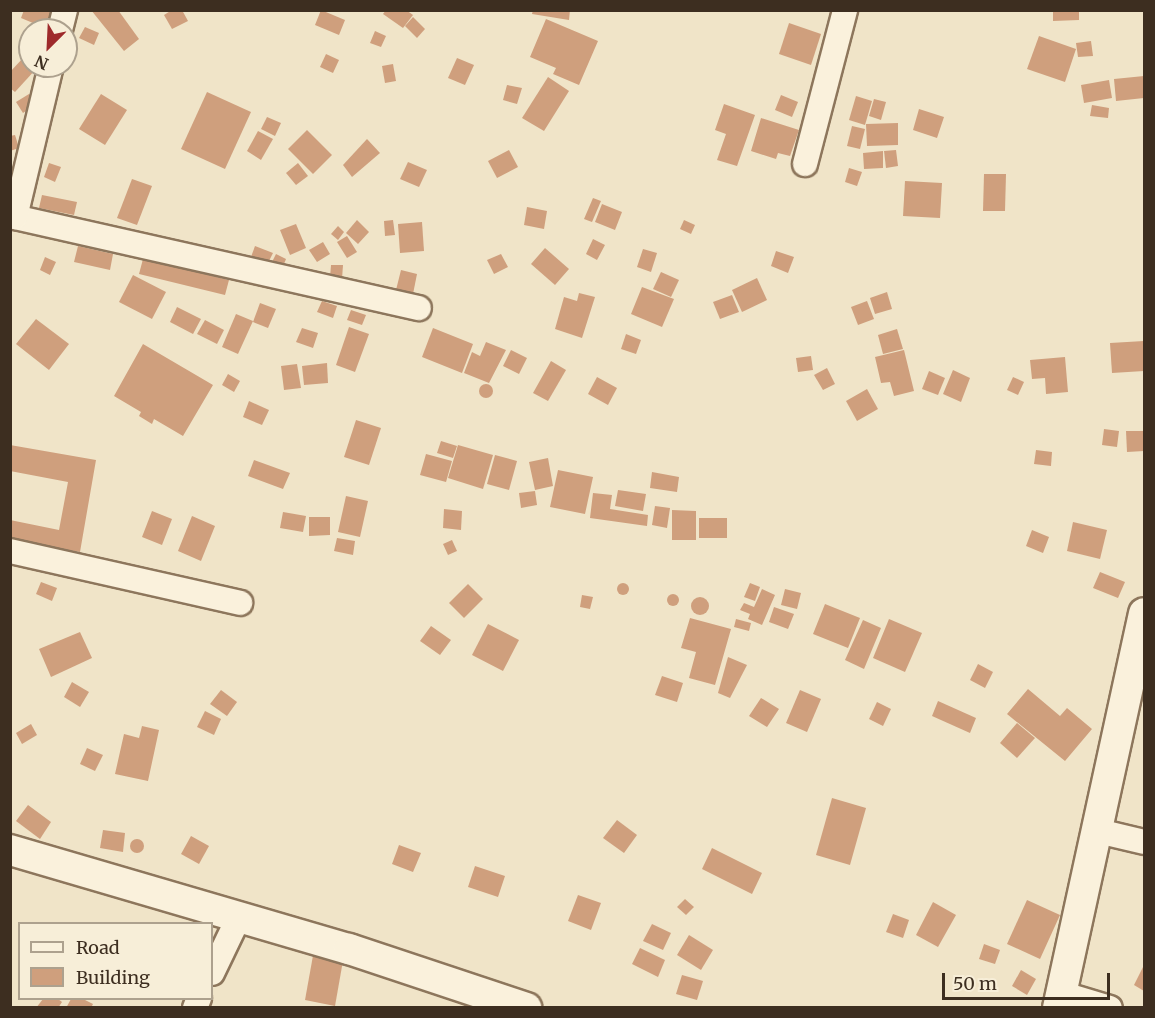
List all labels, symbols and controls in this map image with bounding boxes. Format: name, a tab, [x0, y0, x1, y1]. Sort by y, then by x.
north arrow	[18, 18, 78, 78]
text: N	[32, 51, 51, 74]
legend	[18, 922, 213, 1000]
text: Road	[76, 936, 120, 959]
scale bar	[945, 961, 1113, 999]
text: Building	[76, 966, 150, 989]
text: 50 m	[953, 972, 997, 995]

